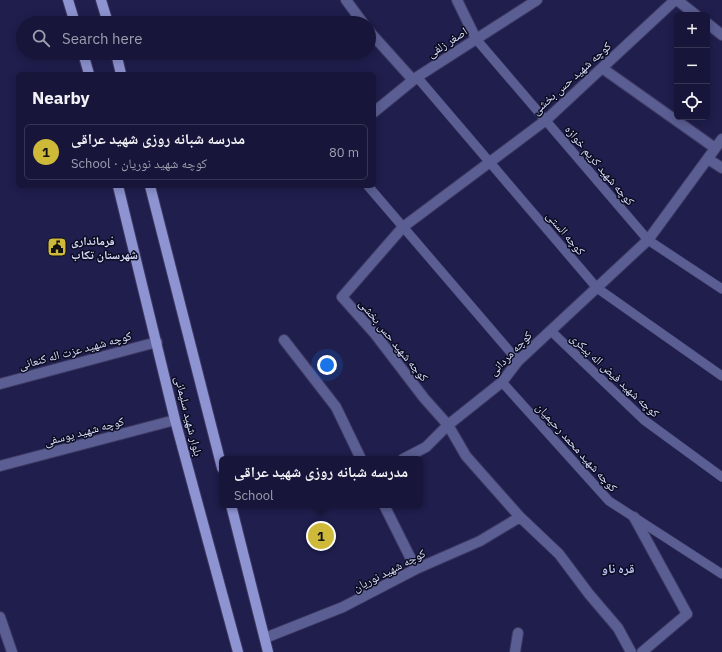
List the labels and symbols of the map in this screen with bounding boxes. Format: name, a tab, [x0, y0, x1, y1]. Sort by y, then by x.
street label: اصغر زلفی	[424, 23, 470, 61]
street label: کوچه شهید حس بخشی	[528, 38, 614, 118]
street label: کوچه شهید کریم خوازه	[561, 122, 638, 209]
street label: کوچه الستی	[543, 208, 589, 258]
place label: فرمانداری شهرستان تکاب	[71, 233, 138, 263]
public building icon: فرمانداری شهرستان تکاب	[46, 236, 68, 258]
street label: کوچه شهید حس بخشی	[356, 296, 432, 385]
street label: کوچه شهید عزت اله کنعانی	[17, 328, 133, 373]
street label: کوچه مردانی	[485, 328, 535, 378]
street label: کوچه شهید فیض اله پیکری	[567, 330, 663, 421]
your location	[317, 355, 337, 375]
street label: بلوار شهید سلیمانی	[171, 374, 206, 458]
street label: کوچه شهید محمد رحیمیان	[533, 399, 621, 495]
street label: کوچه شهید یوسفی	[42, 413, 126, 449]
pin: 1	[308, 521, 334, 551]
street label: کوچه شهید نوریان	[350, 545, 428, 595]
district label: قره ناو	[601, 560, 635, 577]

